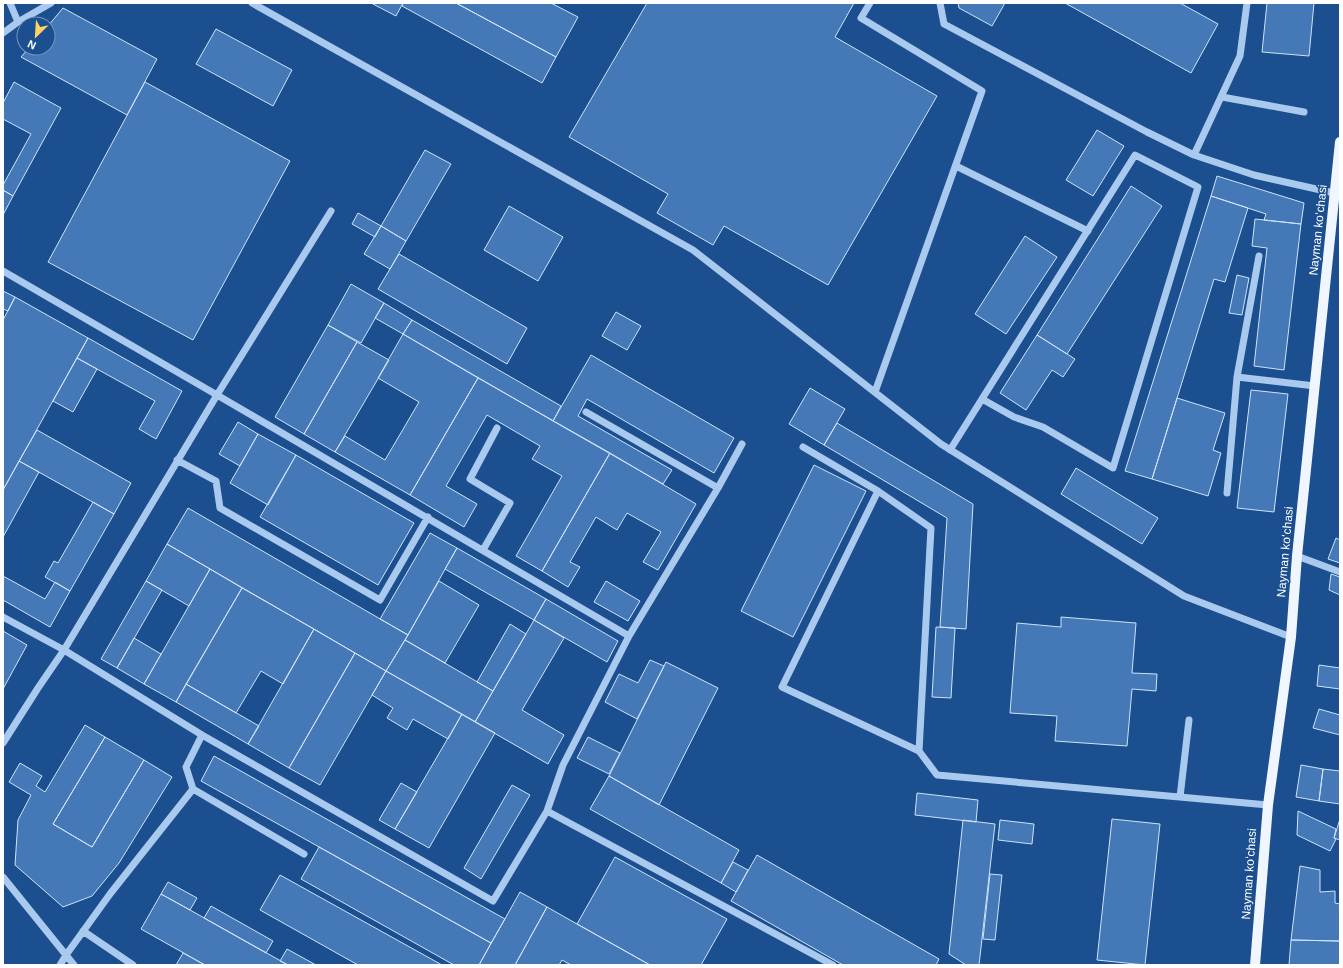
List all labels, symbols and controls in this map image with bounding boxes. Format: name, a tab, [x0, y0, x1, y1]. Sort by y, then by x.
north arrow	[16, 16, 56, 56]
text: N	[26, 38, 38, 52]
street label: Nayman koʻchasi	[1306, 184, 1330, 276]
street label: Nayman koʻchasi	[1274, 506, 1296, 598]
street label: Nayman koʻchasi	[1239, 828, 1259, 920]

